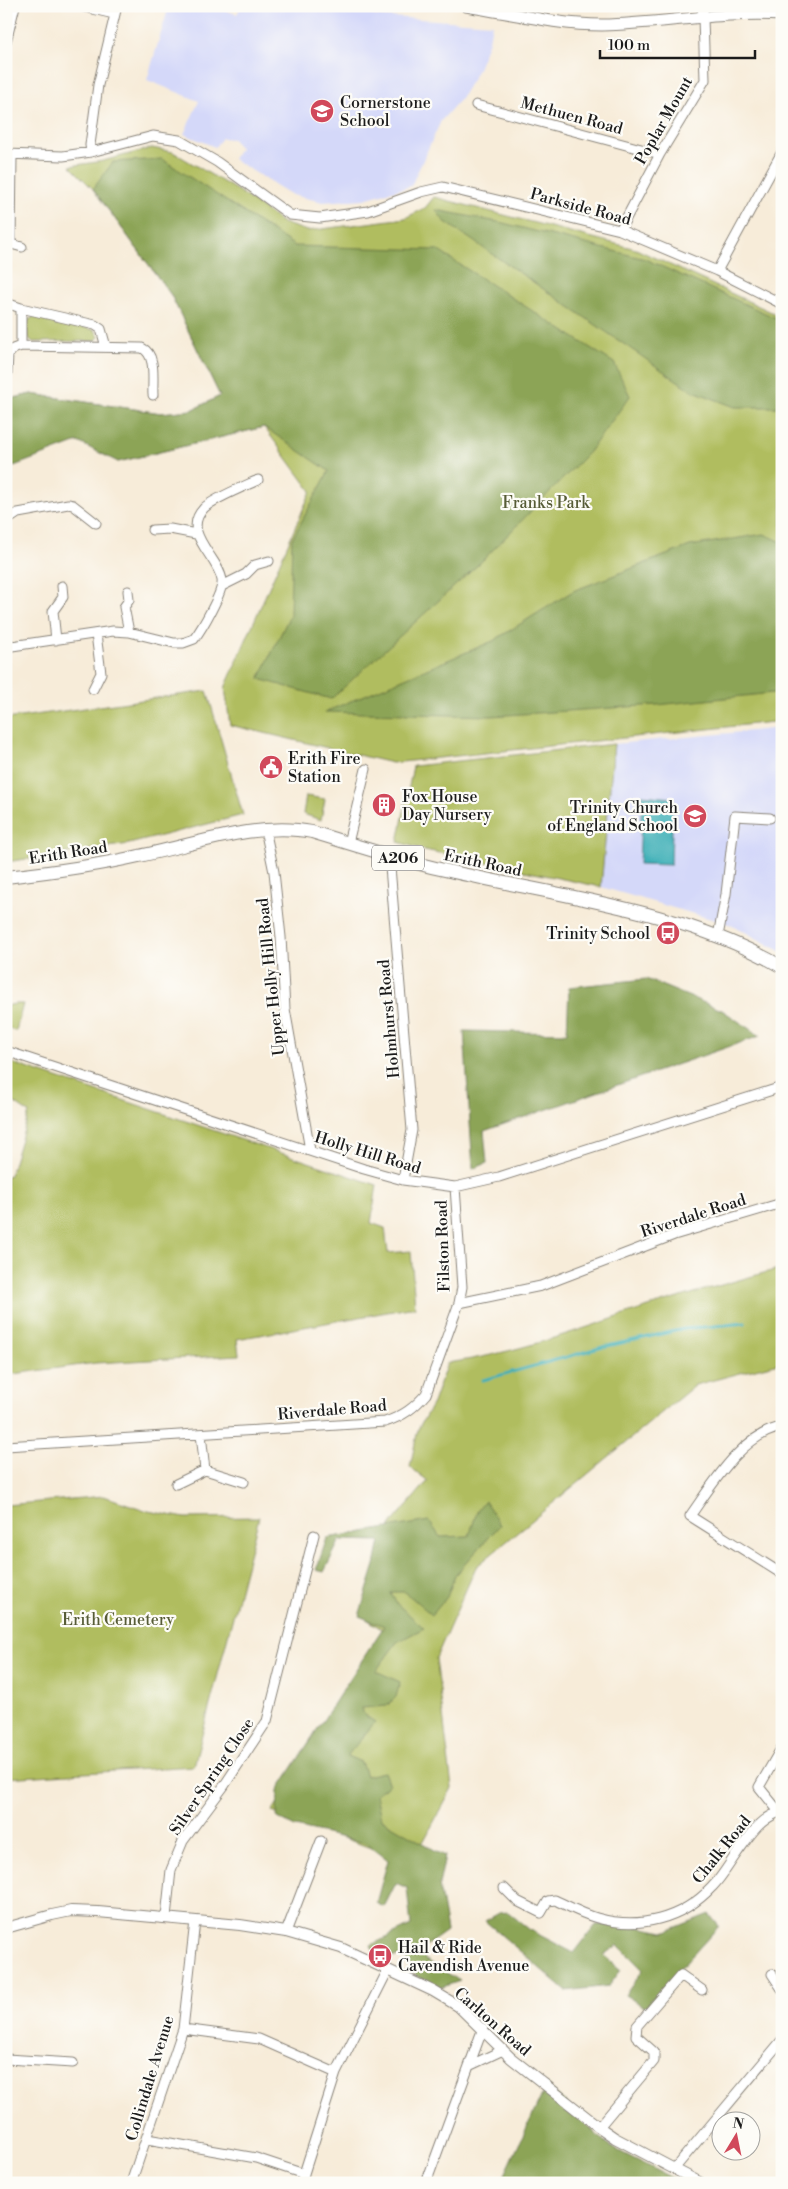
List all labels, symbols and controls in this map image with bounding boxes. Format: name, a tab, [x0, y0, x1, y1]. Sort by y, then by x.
scale bar	[600, 28, 756, 60]
text: 100 m	[608, 36, 650, 55]
street label: Poplar Mount	[631, 73, 697, 168]
place label: Cornerstone School	[340, 93, 431, 131]
street label: Methuen Road	[519, 93, 625, 139]
school or university icon: Cornerstone School	[309, 98, 335, 124]
street label: Parkside Road	[528, 184, 633, 230]
park label: Franks Park	[502, 493, 591, 513]
place label: Erith Fire Station	[288, 749, 361, 787]
public building icon: Erith Fire Station	[258, 754, 284, 780]
place label: Fox House Day Nursery	[402, 787, 492, 825]
building icon: Fox House Day Nursery	[371, 792, 397, 818]
place label: Trinity Church of England School	[547, 798, 678, 836]
school or university icon: Trinity Church of England School	[682, 803, 708, 829]
street label: Erith Road	[27, 837, 109, 869]
street label: Erith Road	[442, 845, 524, 881]
road number: A206	[372, 846, 424, 870]
street label: Upper Holly Hill Road	[253, 897, 289, 1057]
bus stop icon: Trinity School	[655, 920, 681, 946]
place label: Trinity School	[546, 924, 650, 944]
street label: Holmhurst Road	[374, 959, 404, 1079]
street label: Holly Hill Road	[312, 1127, 423, 1179]
street label: Riverdale Road	[638, 1190, 748, 1242]
street label: Filston Road	[431, 1200, 455, 1292]
street label: Riverdale Road	[277, 1395, 387, 1425]
park label: Erith Cemetery	[62, 1610, 174, 1630]
street label: Silver Spring Close	[165, 1714, 258, 1839]
street label: Chalk Road	[688, 1811, 755, 1888]
place label: Hail & Ride Cavendish Avenue	[398, 1938, 529, 1976]
bus stop icon: Hail & Ride Cavendish Avenue	[367, 1943, 393, 1969]
street label: Carlton Road	[450, 1983, 535, 2060]
street label: Collindale Avenue	[121, 2013, 179, 2144]
north arrow	[710, 2112, 760, 2162]
text: N	[731, 2114, 745, 2134]

